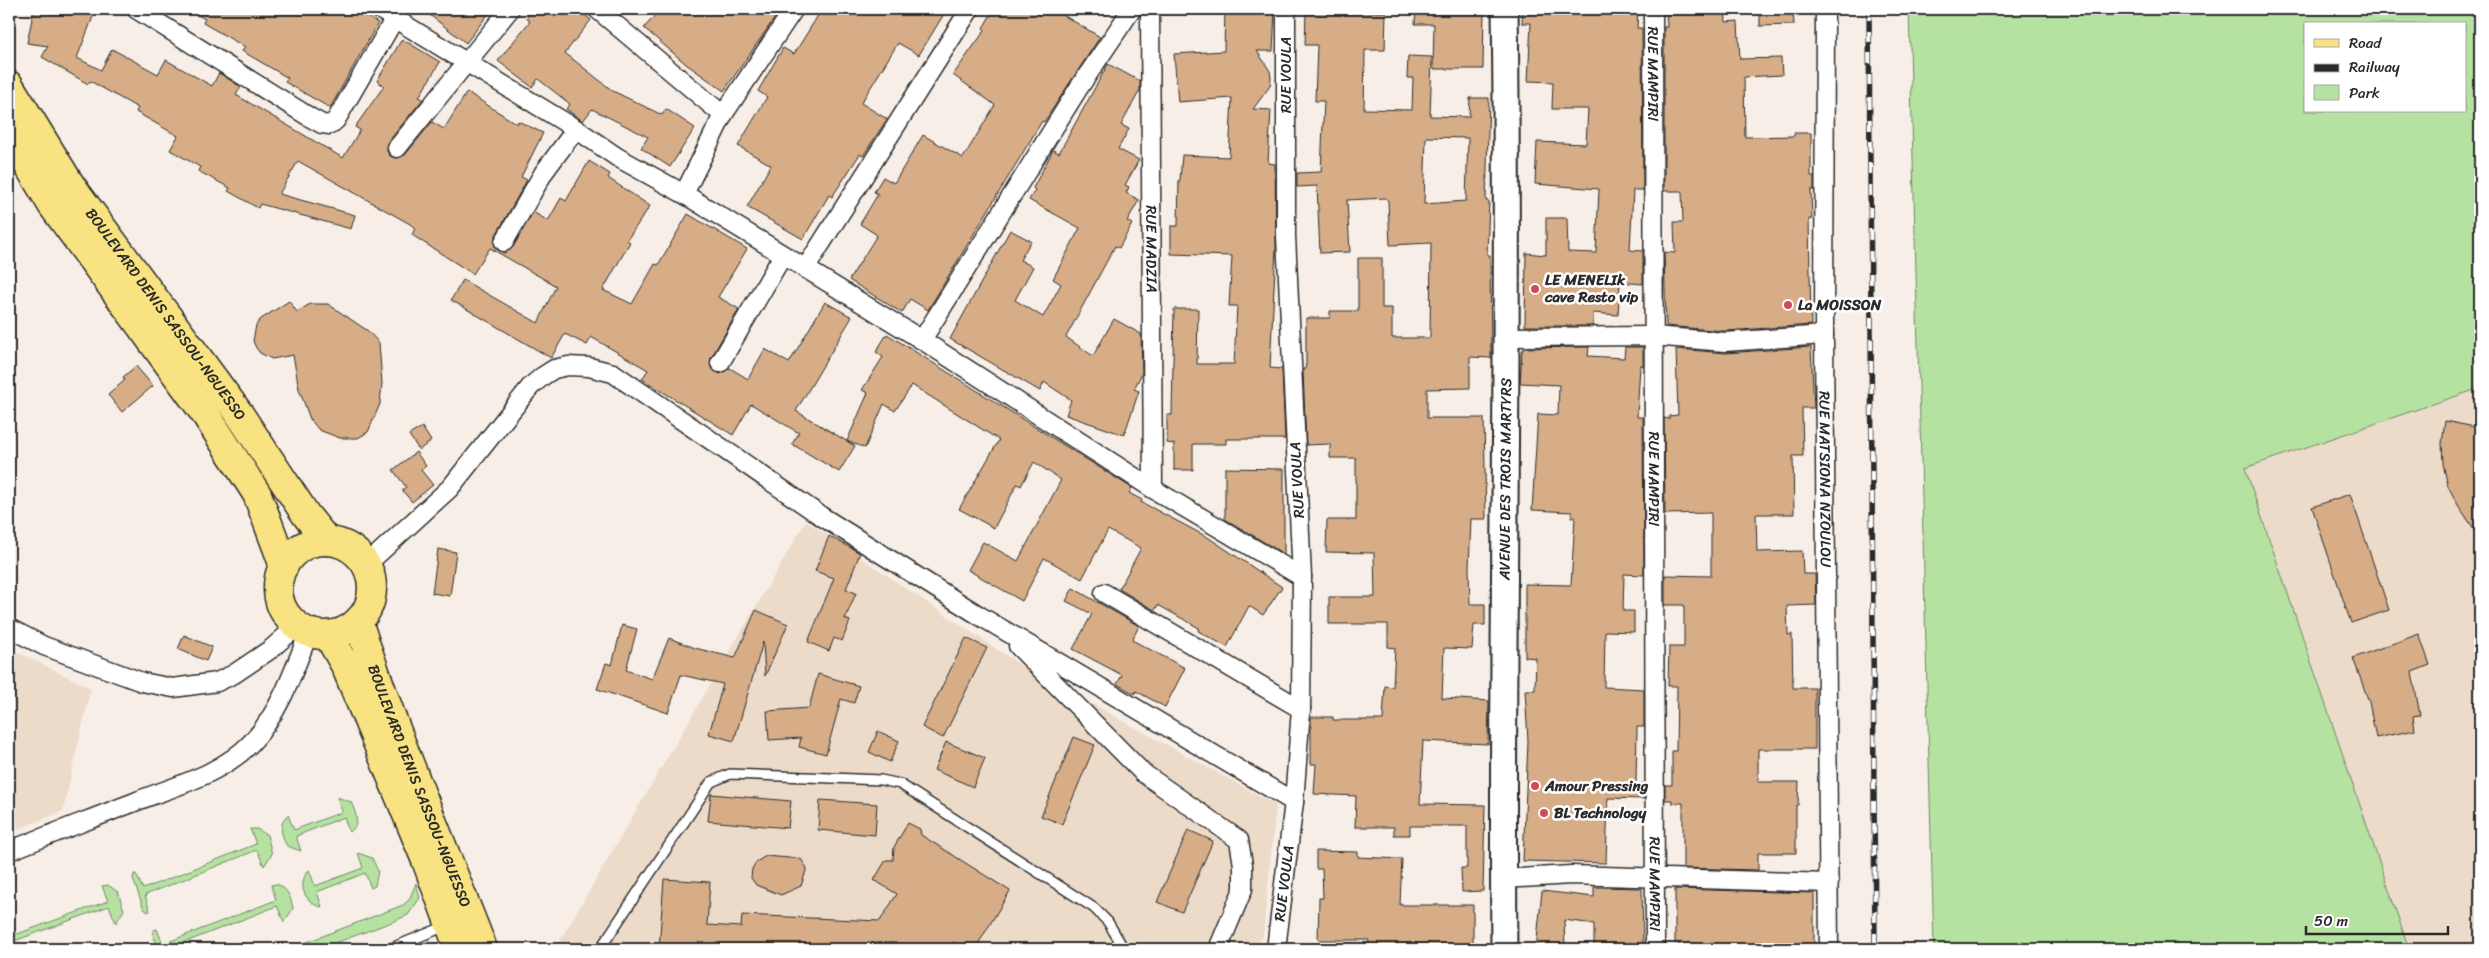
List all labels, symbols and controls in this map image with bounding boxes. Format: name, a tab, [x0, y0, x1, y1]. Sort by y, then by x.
legend	[2304, 22, 2466, 112]
street label: RUE MAMPIRI	[1640, 27, 1666, 122]
text: Road	[2349, 30, 2382, 56]
street label: RUE VOULA	[1273, 37, 1299, 113]
text: Railway	[2349, 54, 2400, 80]
text: Park	[2349, 80, 2380, 106]
street label: BOULEVARD DENIS SASSOU-NGUESSO	[79, 202, 253, 426]
street label: RUE MADZIA	[1138, 205, 1165, 293]
place label: LE MENELIk cave Resto vip	[1544, 267, 1638, 310]
marker: LE MENELIk cave Resto vip	[1529, 283, 1541, 295]
place label: La MOISSON	[1798, 292, 1882, 318]
marker: La MOISSON	[1782, 299, 1794, 311]
street label: AVENUE DES TROIS MARTYRS	[1491, 377, 1519, 581]
street label: RUE MATSIONA NZOULOU	[1811, 391, 1839, 568]
street label: RUE MAMPIRI	[1641, 432, 1667, 527]
street label: RUE VOULA	[1282, 441, 1312, 519]
street label: BOULEVARD DENIS SASSOU-NGUESSO	[361, 661, 478, 911]
place label: Amour Pressing	[1544, 773, 1649, 799]
marker: Amour Pressing	[1529, 780, 1541, 792]
place label: BL Technology	[1554, 800, 1646, 826]
marker: BL Technology	[1538, 807, 1550, 819]
street label: RUE MAMPIRI	[1642, 837, 1668, 932]
street label: RUE VOULA	[1266, 844, 1302, 923]
scale bar	[2306, 903, 2449, 935]
text: 50 m	[2314, 908, 2349, 934]

